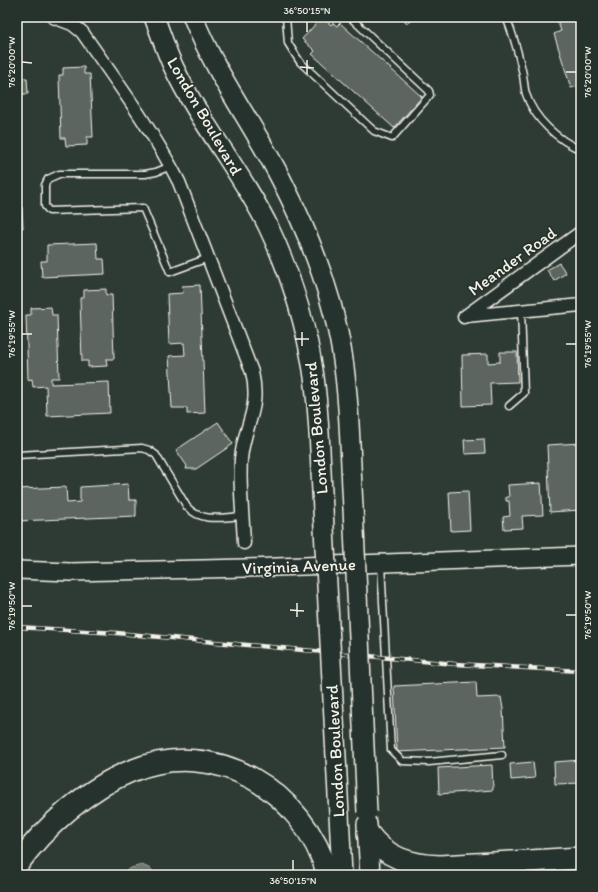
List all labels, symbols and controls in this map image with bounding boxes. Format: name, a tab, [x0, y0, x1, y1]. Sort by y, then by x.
text: 36°50'15"N	[283, 4, 331, 17]
text: 76°20'00"W	[5, 36, 18, 88]
text: 76°20'00"W	[581, 46, 594, 98]
street label: London Boulevard	[163, 53, 247, 179]
street label: Meander Road	[464, 222, 560, 300]
text: 76°19'55"W	[5, 310, 18, 358]
text: 76°19'55"W	[581, 320, 594, 368]
street label: London Boulevard	[300, 360, 332, 495]
street label: Virginia Avenue	[242, 554, 356, 578]
text: 76°19'50"W	[5, 581, 18, 630]
text: 76°19'50"W	[581, 590, 594, 639]
street label: London Boulevard	[322, 684, 348, 818]
text: 36°50'15"N	[269, 874, 317, 887]

